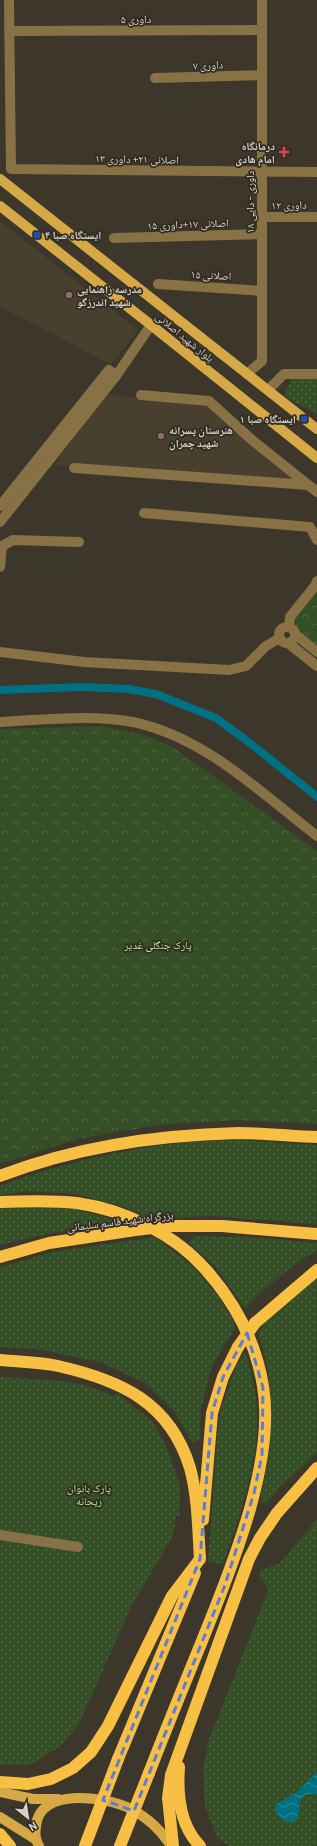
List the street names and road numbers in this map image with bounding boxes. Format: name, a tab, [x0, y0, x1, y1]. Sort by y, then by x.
street label: داوری ۵	[121, 12, 152, 26]
street label: داوری ۷	[192, 57, 224, 73]
street label: اصلانی ۲۱+ داوری ۱۳	[95, 151, 179, 167]
street label: داوری - دایی ۱۸	[243, 170, 257, 233]
street label: داوری ۱۲	[271, 198, 307, 212]
street label: اصلانی ۱۷+داوری ۱۵	[147, 216, 229, 232]
street label: اصلانی ۱۵	[190, 267, 232, 283]
street label: بلوار شهید اصلانی	[153, 309, 217, 365]
street label: بزرگراه شهید قاسم سلیمانی	[66, 1208, 174, 1235]

